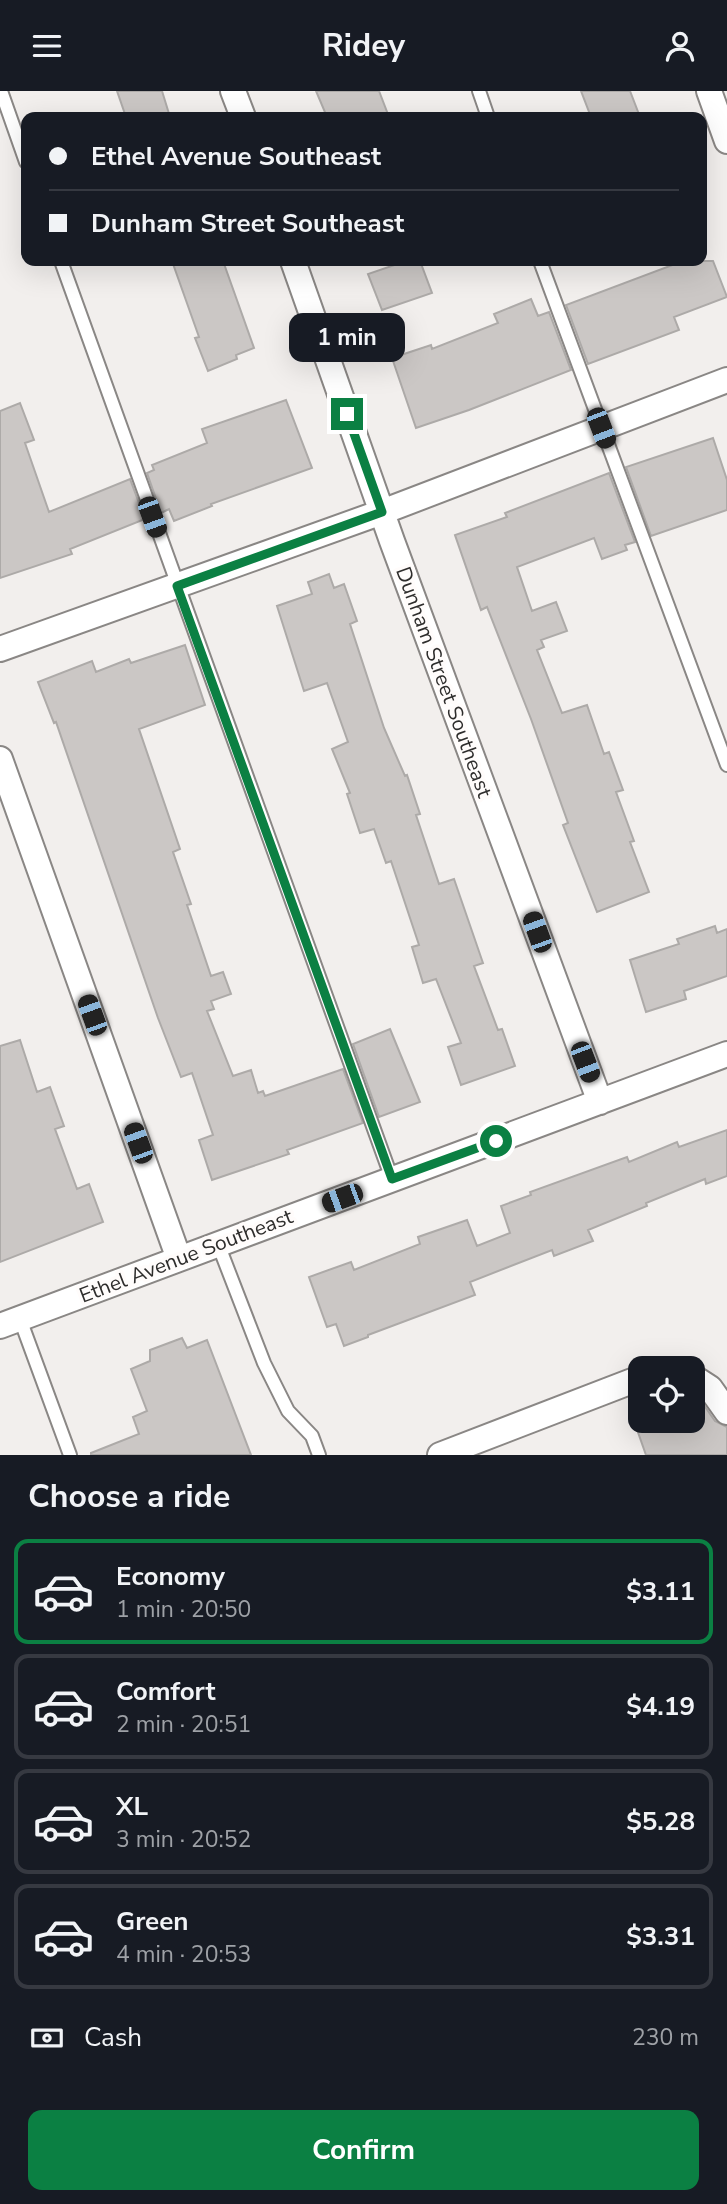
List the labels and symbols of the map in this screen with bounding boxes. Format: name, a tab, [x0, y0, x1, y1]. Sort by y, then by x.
callout: 1 min	[289, 313, 405, 361]
route end	[331, 398, 363, 430]
car	[584, 405, 619, 451]
car	[135, 494, 170, 540]
street label: Dunham Street Southeast	[389, 563, 499, 802]
car	[520, 909, 555, 955]
car	[75, 992, 110, 1038]
car	[568, 1039, 603, 1085]
car	[121, 1120, 156, 1166]
route start	[480, 1125, 512, 1157]
car	[319, 1181, 366, 1215]
street label: Ethel Avenue Southeast	[75, 1202, 297, 1310]

